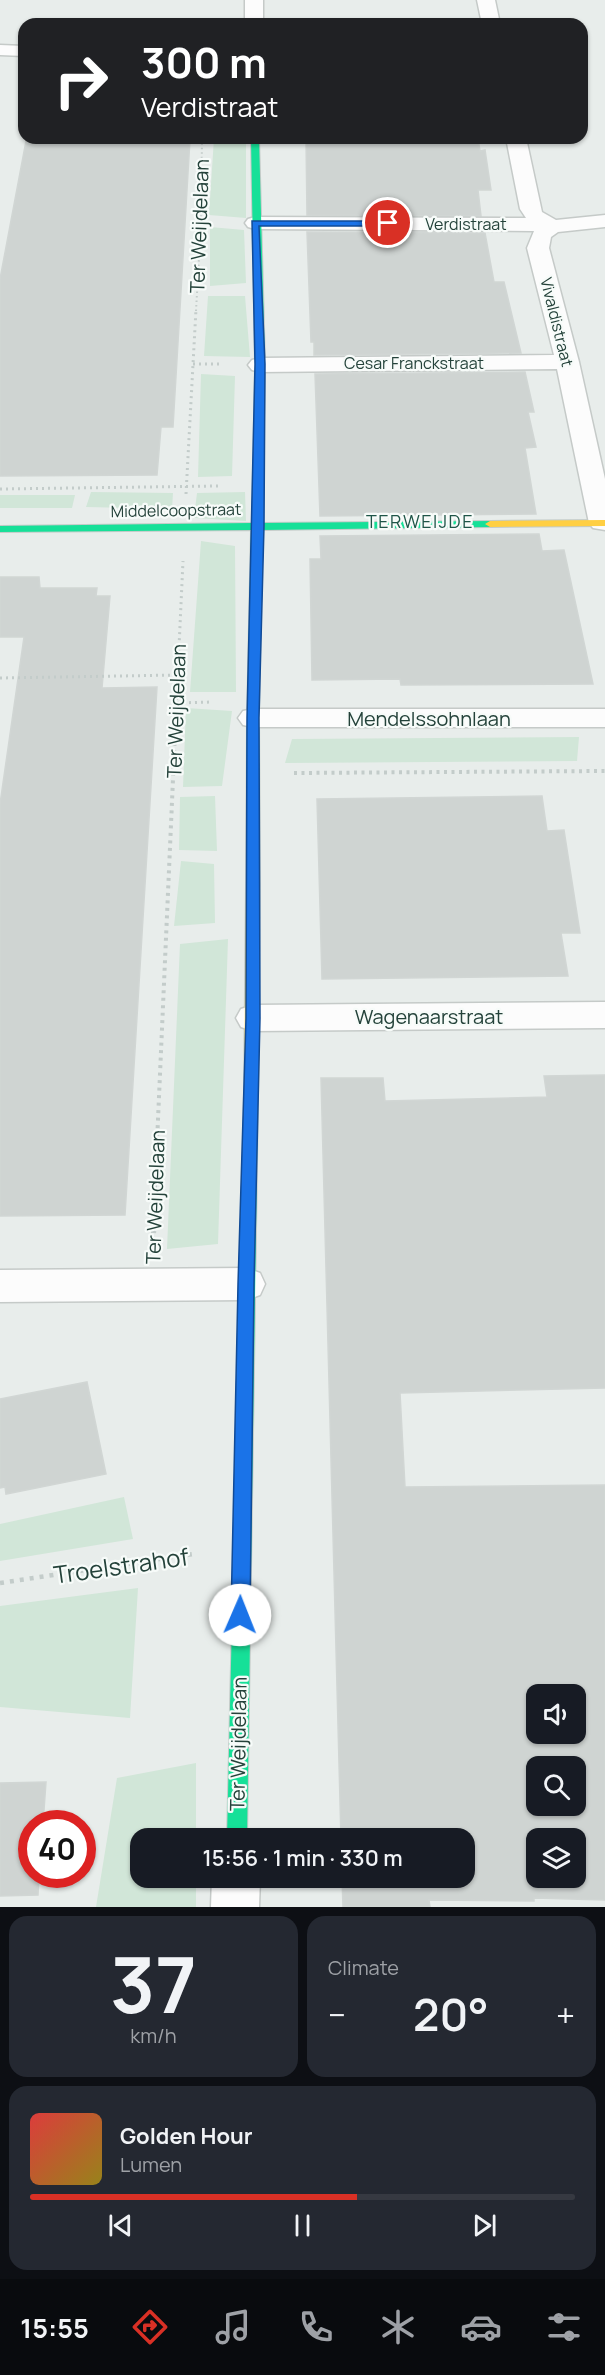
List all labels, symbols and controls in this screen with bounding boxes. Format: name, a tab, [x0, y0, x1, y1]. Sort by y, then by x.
text: 300 m	[141, 33, 267, 91]
icon: right	[42, 42, 120, 120]
text: Verdistraat	[141, 88, 278, 125]
street label: Ter Weijdelaan	[183, 158, 215, 294]
pin	[362, 197, 413, 248]
icon: arrive	[371, 206, 404, 239]
street label: Verdistraat	[425, 213, 507, 235]
street label: Vivaldistraat	[535, 275, 579, 369]
street label: Cesar Franckstraat	[344, 352, 484, 374]
street label: Middelcoopstraat	[111, 498, 241, 522]
district label: TERWEIJDE	[366, 509, 474, 533]
street label: Ter Weijdelaan	[160, 643, 192, 779]
street label: Mendelssohnlaan	[347, 705, 511, 732]
street label: Wagenaarstraat	[355, 1003, 503, 1030]
street label: Ter Weijdelaan	[139, 1129, 171, 1265]
street label: Troelstrahof	[51, 1539, 191, 1591]
position arrow	[208, 1583, 272, 1647]
street label: Ter Weijdelaan	[223, 1677, 253, 1811]
map controls	[526, 1684, 586, 1888]
button: sound	[526, 1684, 586, 1744]
button: search	[526, 1756, 586, 1816]
speed limit sign: 40	[18, 1810, 96, 1888]
button: layers	[526, 1828, 586, 1888]
text: 15:56 · 1 min · 330 m	[202, 1843, 403, 1873]
text: 37	[110, 1930, 197, 2036]
text: Climate	[328, 1954, 399, 1981]
text: 20°	[413, 1983, 489, 2045]
text: −	[328, 1992, 346, 2037]
text: +	[556, 1992, 575, 2037]
text: km/h	[130, 2022, 177, 2049]
text: Golden Hour	[120, 2121, 253, 2151]
text: Lumen	[120, 2151, 182, 2178]
icon: previous	[104, 2209, 137, 2242]
icon: pause	[286, 2209, 319, 2242]
icon: next	[468, 2209, 501, 2242]
icon: directions	[129, 2306, 171, 2348]
icon: music	[212, 2306, 254, 2348]
icon: phone	[295, 2306, 337, 2348]
icon: climate	[377, 2306, 419, 2348]
icon: car	[460, 2306, 502, 2348]
icon: filters	[543, 2306, 585, 2348]
text: 15:55	[20, 2309, 89, 2346]

